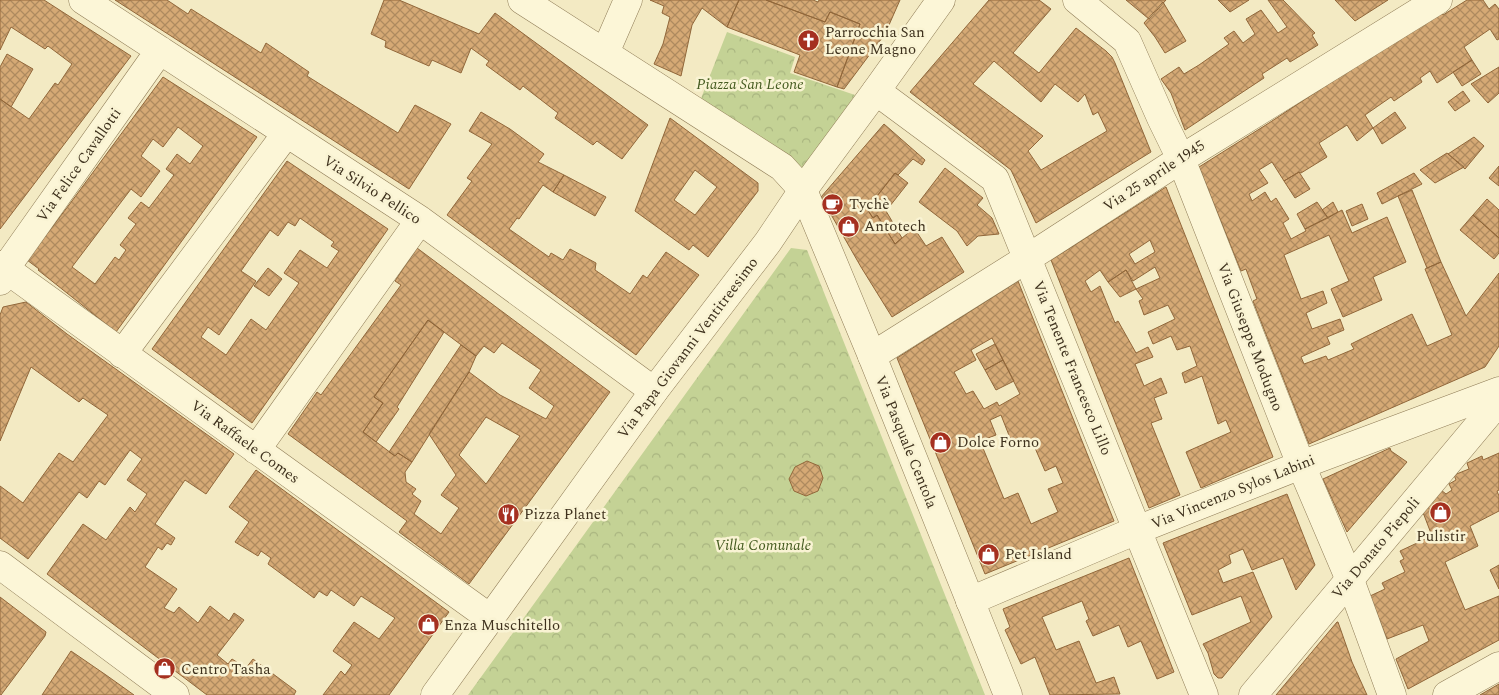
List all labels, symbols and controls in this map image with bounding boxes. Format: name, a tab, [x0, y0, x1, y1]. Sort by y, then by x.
place label: Parrocchia San Leone Magno	[825, 21, 925, 61]
church icon: Parrocchia San Leone Magno	[797, 29, 821, 53]
park label: Piazza San Leone	[696, 73, 804, 96]
street label: Via Felice Cavallotti	[31, 103, 127, 227]
street label: Via 25 aprile 1945	[1098, 134, 1210, 218]
street label: Via Silvio Pellico	[318, 150, 426, 230]
cafe icon: Tychè	[821, 192, 845, 216]
place label: Tychè	[849, 193, 890, 216]
shop icon: Antotech	[836, 214, 860, 238]
place label: Antotech	[864, 215, 926, 238]
street label: Via Papa Giovanni Ventitreesimo	[612, 252, 764, 444]
street label: Via Giuseppe Modugno	[1211, 259, 1289, 415]
street label: Via Tenente Francesco Lillo	[1026, 277, 1118, 459]
street label: Via Pasquale Centola	[869, 372, 943, 513]
street label: Via Raffaele Comes	[186, 394, 304, 490]
shop icon: Dolce Forno	[929, 430, 953, 454]
place label: Dolce Forno	[957, 431, 1039, 454]
street label: Via Vincenzo Sylos Labini	[1148, 449, 1318, 535]
street label: Via Donato Piepoli	[1326, 492, 1426, 604]
shop icon: Pulistir	[1429, 501, 1453, 525]
restaurant icon: Pizza Planet	[496, 502, 520, 526]
place label: Pizza Planet	[524, 503, 606, 526]
place label: Pulistir	[1416, 525, 1466, 548]
park label: Villa Comunale	[715, 534, 811, 557]
shop icon: Pet Island	[977, 542, 1001, 566]
place label: Pet Island	[1005, 543, 1072, 566]
shop icon: Enza Muschitello	[416, 613, 440, 637]
place label: Enza Muschitello	[444, 614, 560, 637]
shop icon: Centro Tasha	[153, 657, 177, 681]
place label: Centro Tasha	[181, 658, 271, 681]

